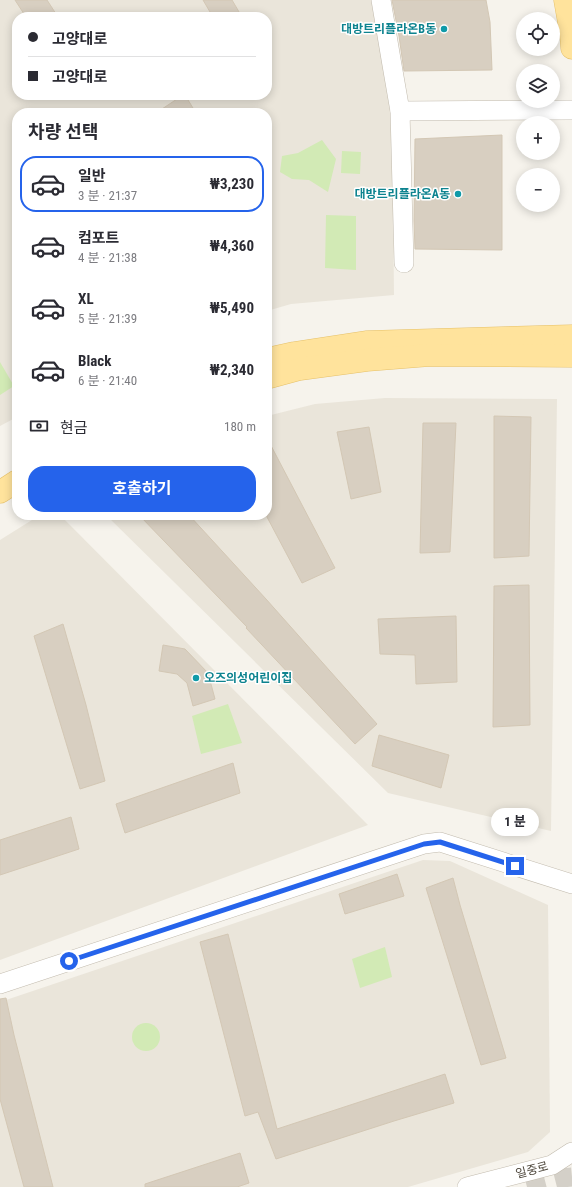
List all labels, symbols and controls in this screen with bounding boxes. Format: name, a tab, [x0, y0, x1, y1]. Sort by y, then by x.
map controls	[516, 12, 560, 212]
button: locate	[516, 12, 560, 56]
place label: 대방트리플라온B동	[341, 22, 436, 36]
marker: 대방트리플라온B동	[439, 24, 449, 34]
text: 고양대로	[52, 30, 107, 48]
button: layers	[516, 64, 560, 108]
text: 고양대로	[52, 68, 107, 86]
button: +	[516, 116, 560, 160]
text: 차량 선택	[28, 121, 98, 142]
icon: car	[30, 166, 66, 202]
text: 일반	[78, 167, 106, 185]
button: −	[516, 168, 560, 212]
text: ₩3,230	[209, 175, 254, 193]
place label: 대방트리플라온A동	[355, 187, 450, 201]
text: 3 분 · 21:37	[78, 188, 137, 203]
marker: 대방트리플라온A동	[453, 189, 463, 199]
icon: car	[30, 228, 66, 264]
text: 컴포트	[78, 229, 119, 247]
text: ₩4,360	[209, 237, 254, 255]
text: 4 분 · 21:38	[78, 250, 137, 265]
icon: car	[30, 290, 66, 326]
text: XL	[78, 290, 94, 308]
text: ₩5,490	[209, 299, 254, 317]
text: 5 분 · 21:39	[78, 311, 137, 326]
icon: car	[30, 352, 66, 388]
text: Black	[78, 352, 111, 370]
text: ₩2,340	[209, 361, 254, 379]
text: 6 분 · 21:40	[78, 373, 137, 388]
icon: cash	[28, 415, 50, 437]
text: 현금	[60, 419, 88, 437]
text: 180 m	[224, 419, 256, 434]
button: 호출하기	[28, 466, 256, 512]
place label: 오즈의성어린이집	[204, 671, 292, 685]
marker: 오즈의성어린이집	[191, 673, 201, 683]
callout: 1 분	[491, 808, 539, 836]
text: 1 분	[504, 814, 526, 829]
route end	[506, 857, 524, 875]
route start	[60, 952, 78, 970]
street label: 일중로	[514, 1159, 550, 1181]

